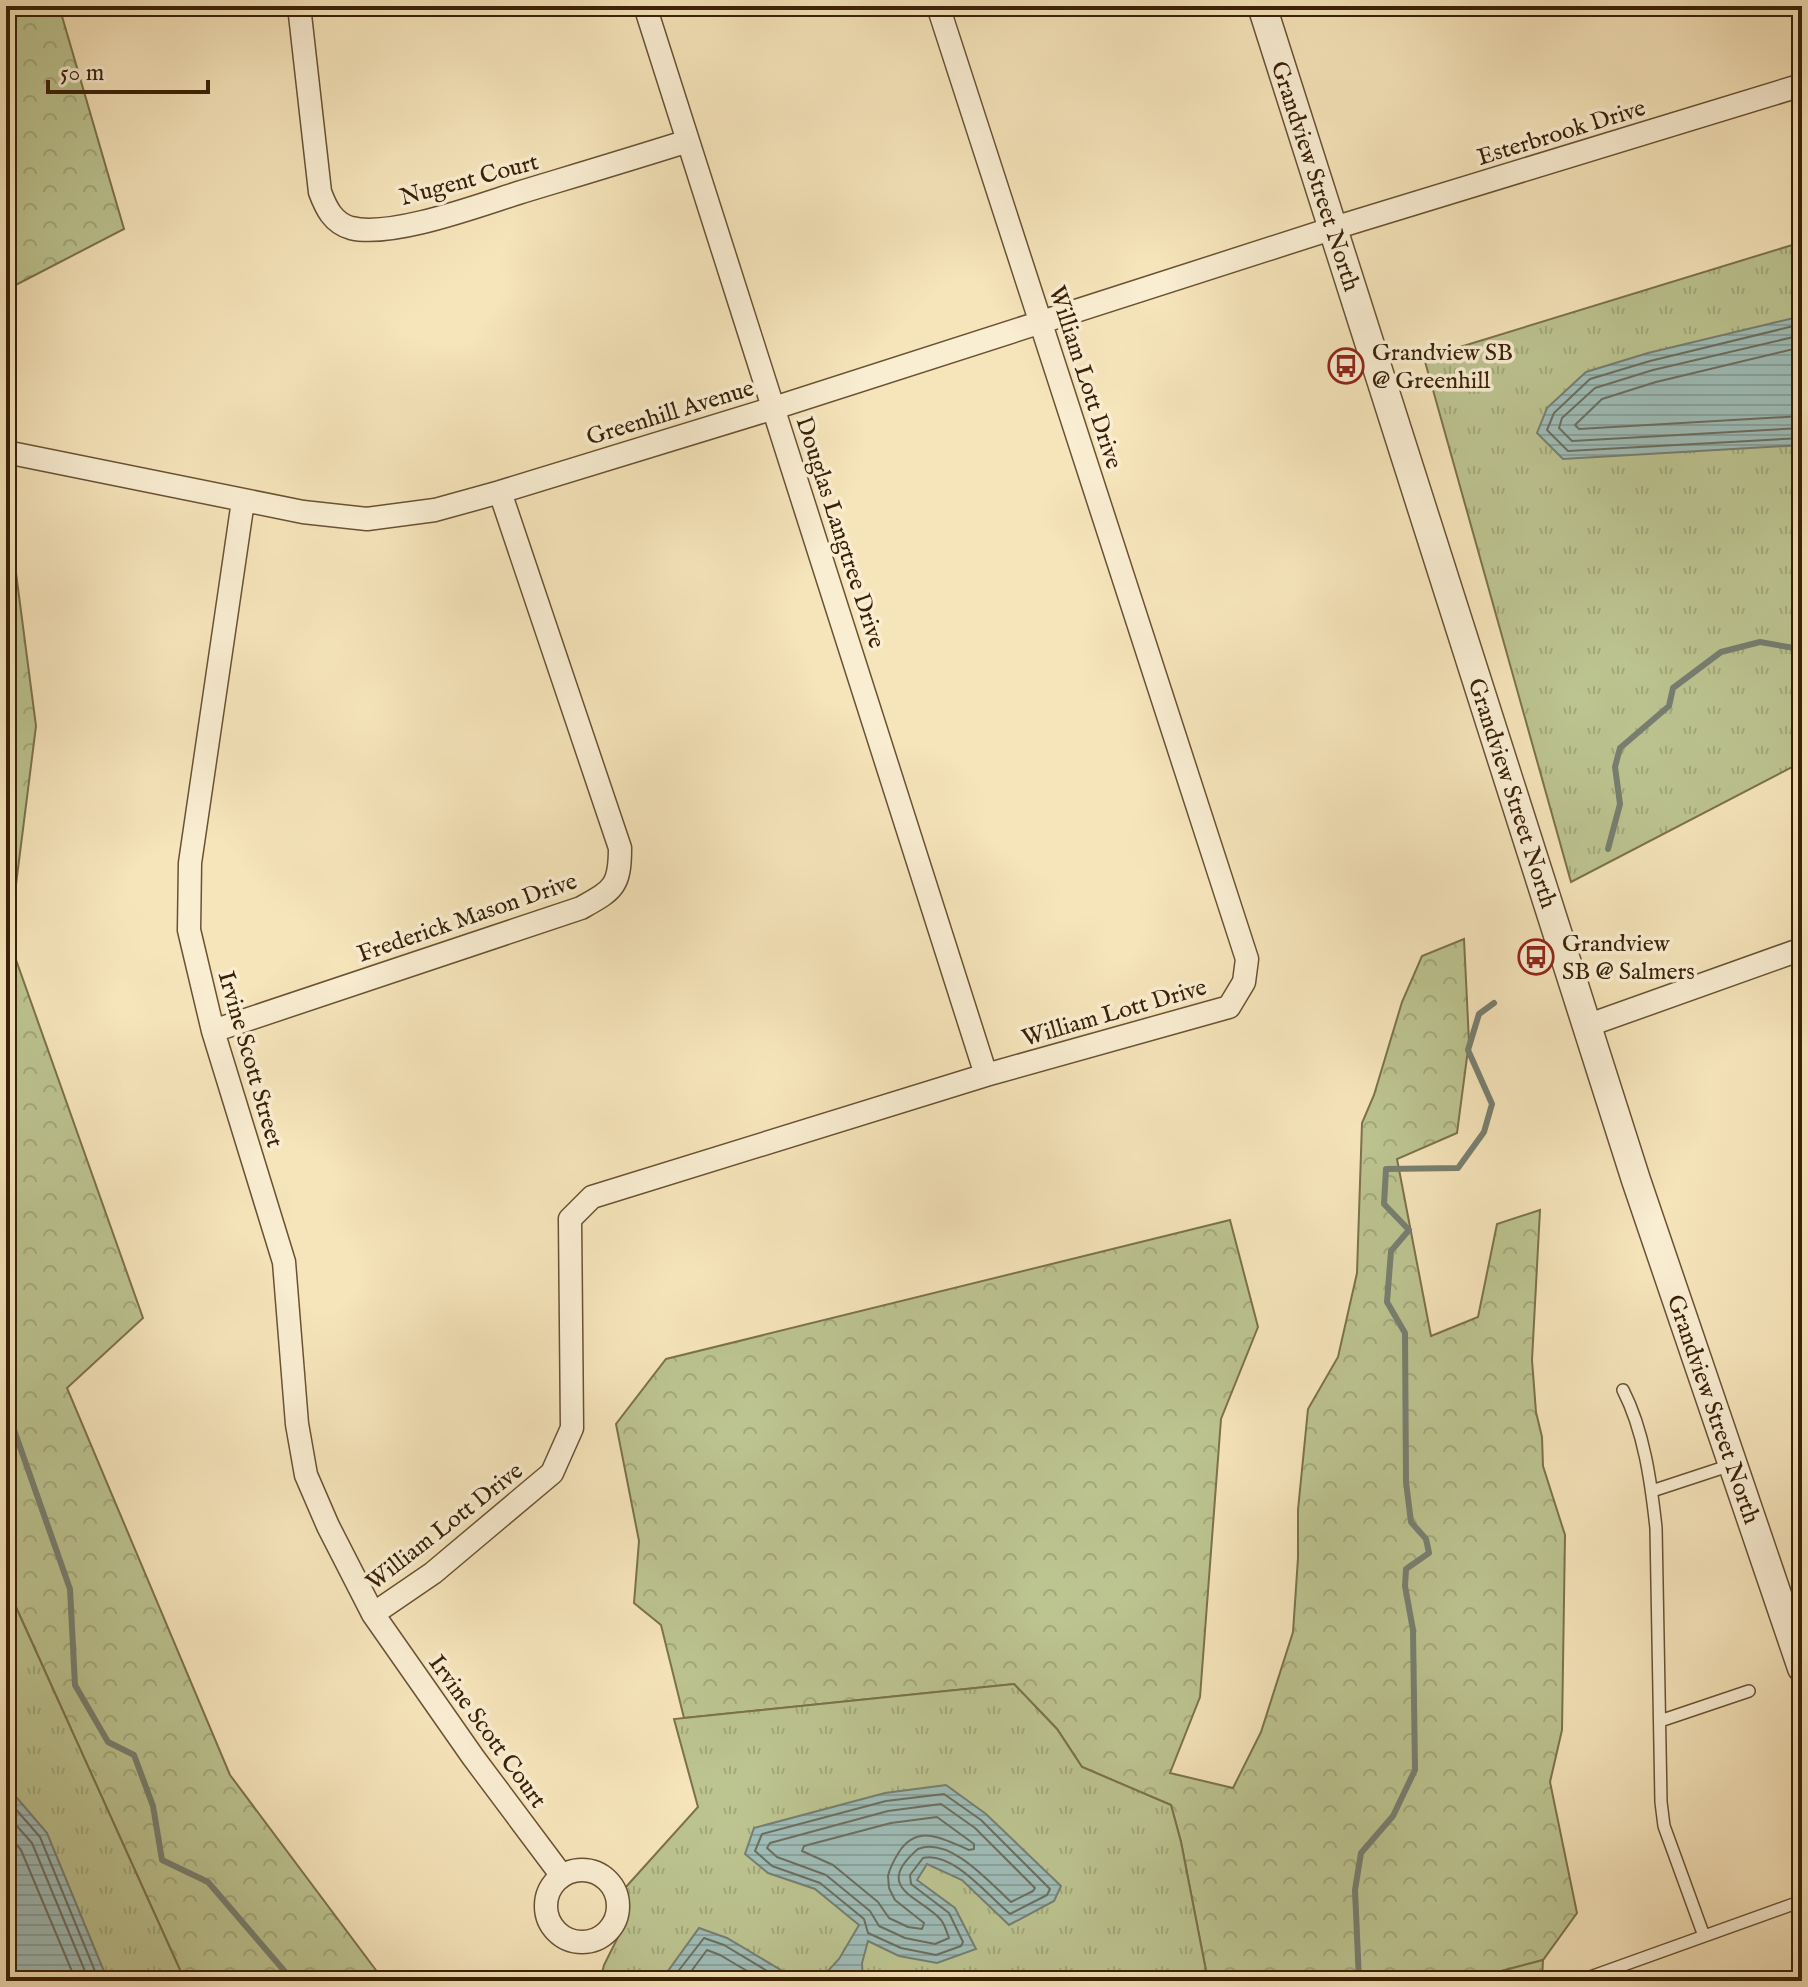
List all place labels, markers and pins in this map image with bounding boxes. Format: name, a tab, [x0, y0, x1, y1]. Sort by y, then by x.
place label: Grandview SB @ Greenhill	[1372, 338, 1513, 397]
bus stop icon: Grandview SB @ Greenhill	[1327, 347, 1365, 385]
place label: Grandview SB @ Salmers	[1562, 929, 1695, 988]
bus stop icon: Grandview SB @ Salmers	[1517, 938, 1555, 976]

